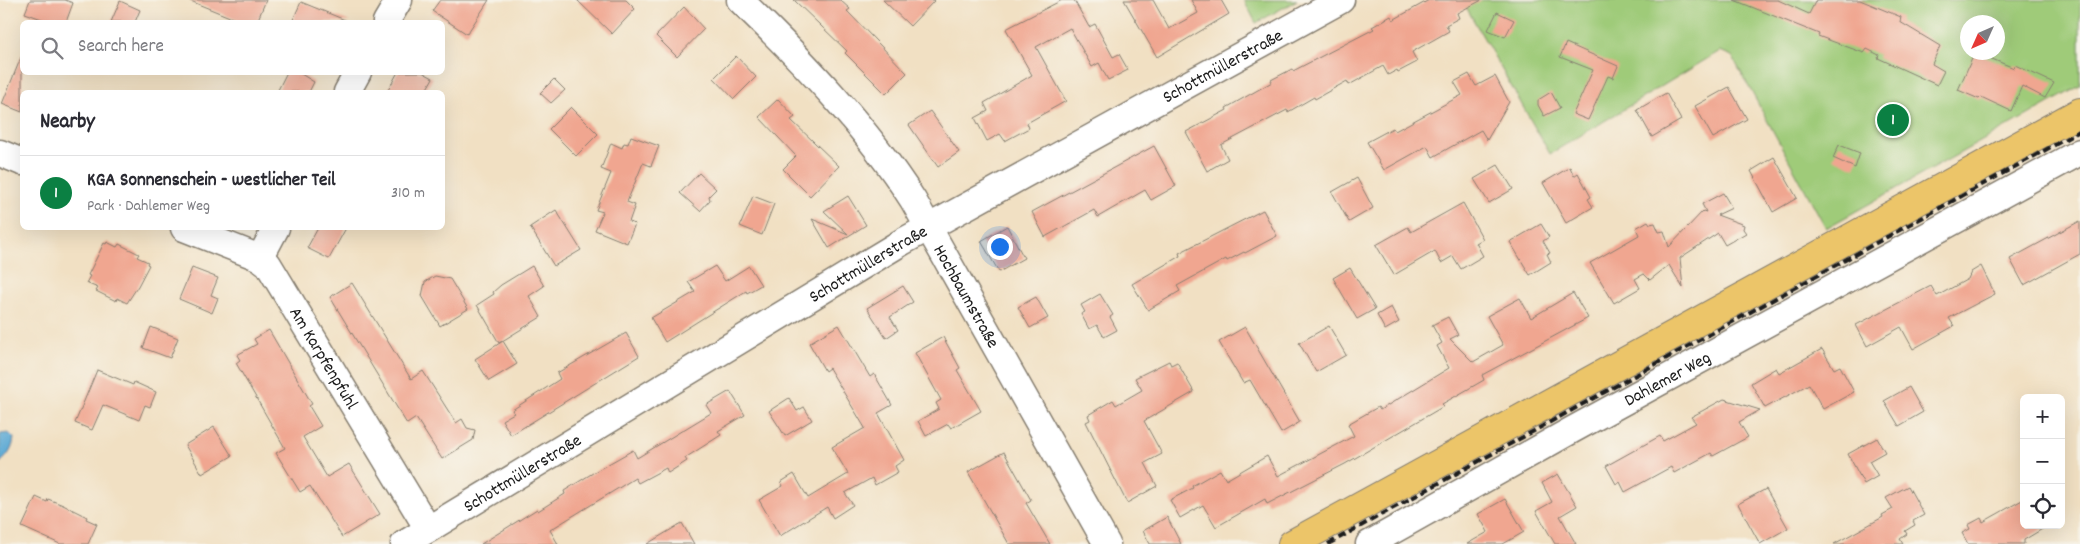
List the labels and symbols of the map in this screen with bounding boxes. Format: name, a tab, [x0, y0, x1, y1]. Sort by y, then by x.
north arrow	[1960, 15, 2005, 60]
street label: Schottmüllerstraße	[1159, 24, 1288, 111]
pin: 1	[1877, 101, 1909, 139]
street label: Schottmüllerstraße	[805, 220, 933, 311]
your location	[987, 234, 1013, 260]
street label: Hochbaumstraße	[926, 241, 1004, 353]
street label: Am Karpfenpfuhl	[282, 303, 363, 415]
street label: Dahlemer Weg	[1620, 346, 1716, 414]
street label: Schottmüllerstraße	[460, 429, 587, 520]

